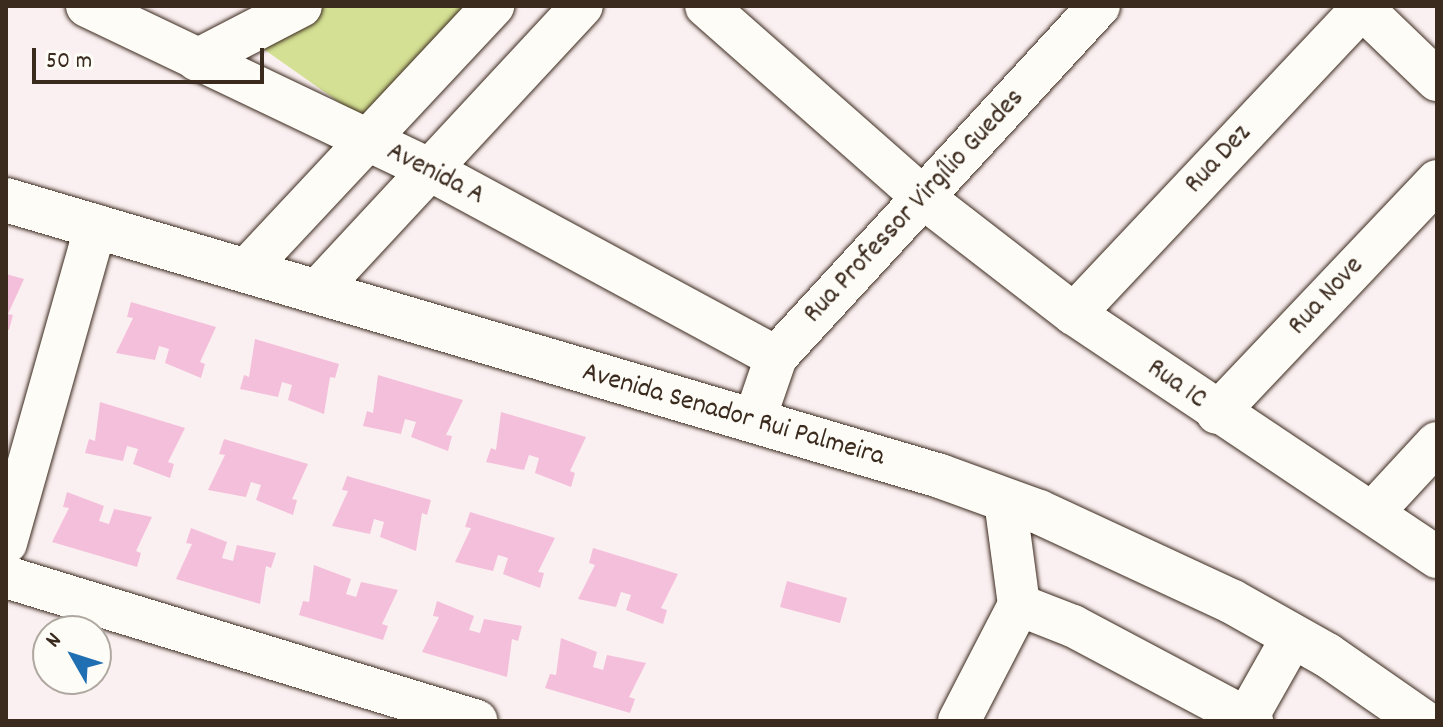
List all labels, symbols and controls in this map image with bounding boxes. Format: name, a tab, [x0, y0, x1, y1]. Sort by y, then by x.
scale bar	[36, 32, 268, 82]
text: 50 m	[46, 45, 92, 79]
street label: Rua Professor Virgílio Guedes	[797, 83, 1033, 331]
street label: Rua Dez	[1179, 118, 1259, 202]
street label: Avenida A	[380, 136, 490, 214]
street label: Rua Nove	[1282, 251, 1372, 343]
street label: Rua 1C	[1140, 353, 1212, 417]
street label: Avenida Senador Rui Palmeira	[578, 357, 888, 475]
north arrow	[32, 615, 112, 695]
text: N	[39, 627, 70, 655]

